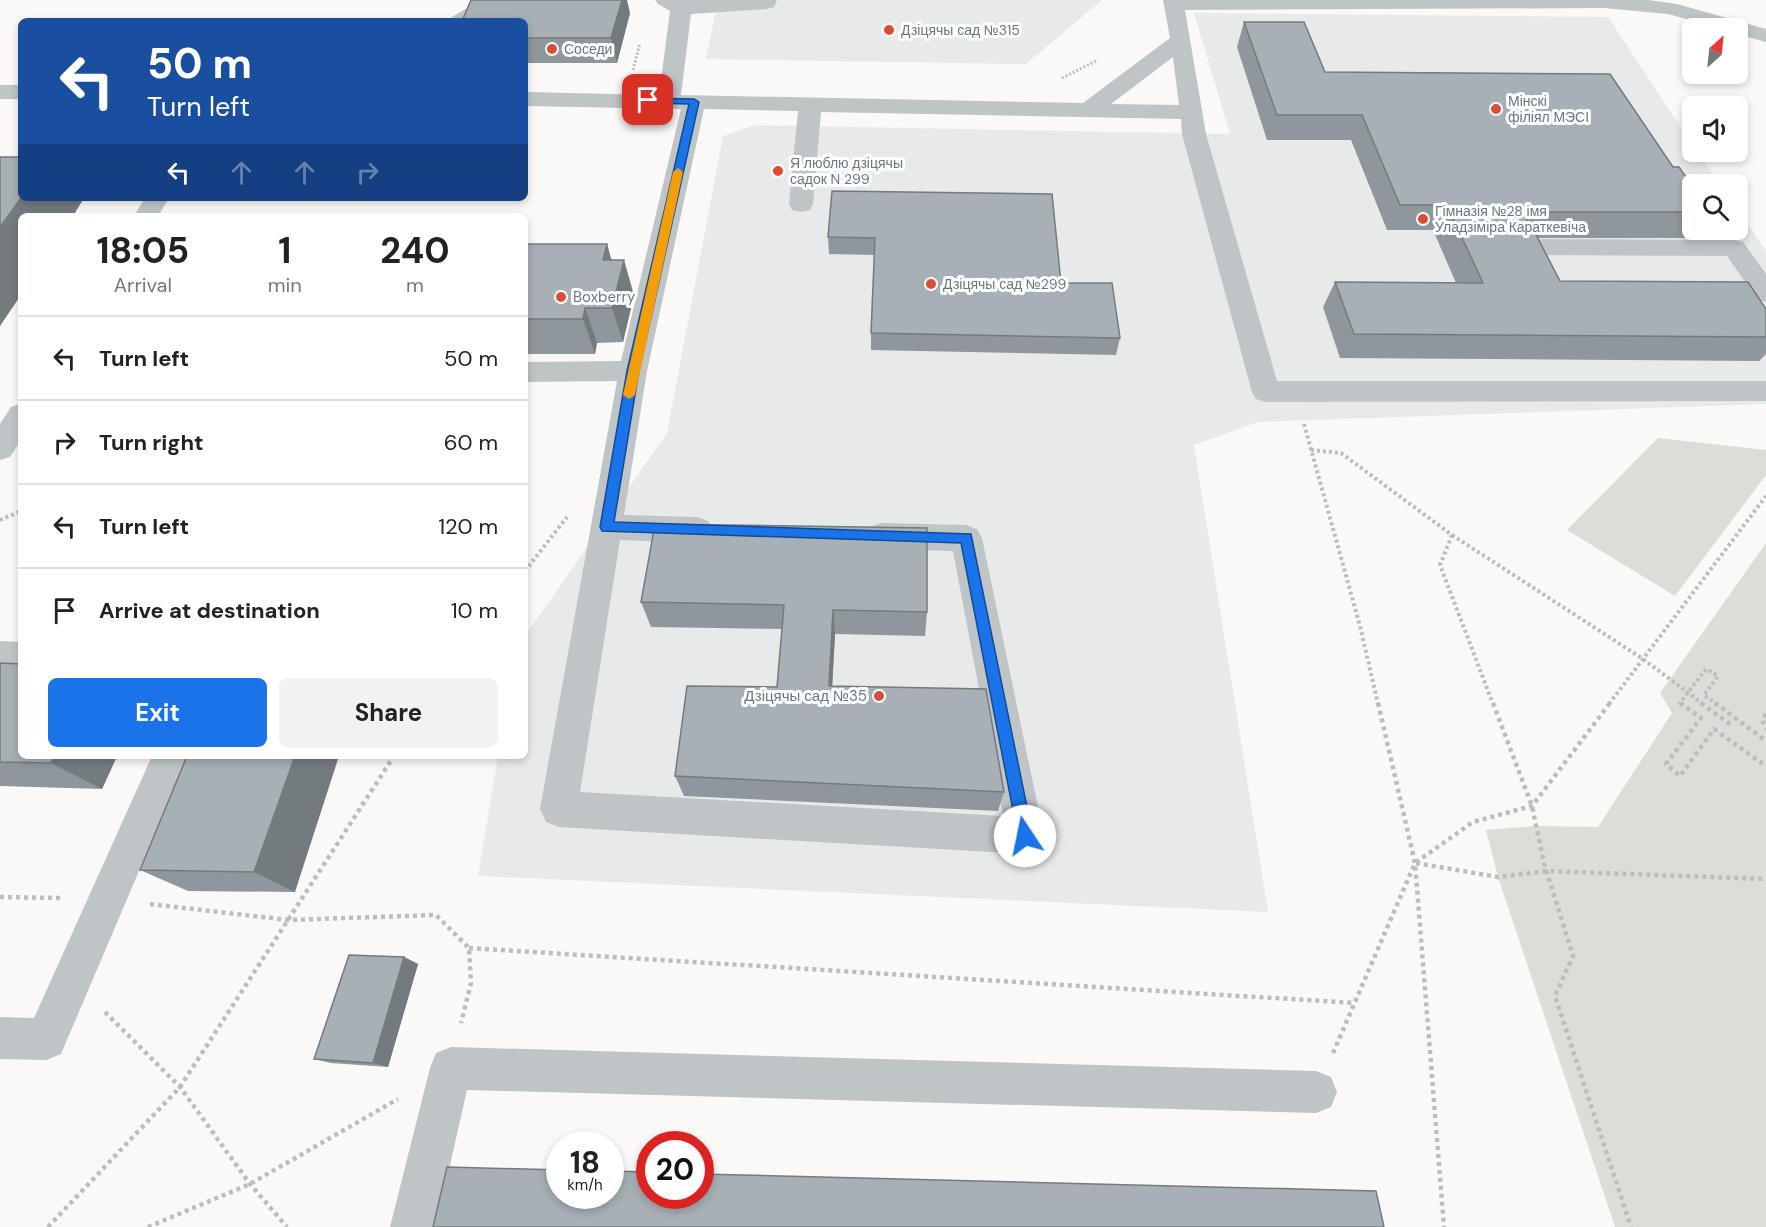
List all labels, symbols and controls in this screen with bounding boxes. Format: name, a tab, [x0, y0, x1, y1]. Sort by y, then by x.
north arrow	[1682, 18, 1748, 84]
map controls	[1682, 18, 1748, 240]
place label: Дзіцячы сад №315	[901, 21, 1020, 39]
marker: Дзіцячы сад №315	[882, 23, 896, 37]
text: 50 m	[147, 36, 252, 91]
place label: Соседи	[564, 40, 612, 58]
icon: left	[48, 42, 126, 120]
marker: Соседи	[545, 42, 559, 56]
pin	[622, 74, 673, 125]
icon: arrive	[631, 83, 664, 116]
text: Turn left	[147, 89, 250, 124]
place label: Мінскі філіял МЭСІ	[1508, 92, 1589, 126]
button: sound	[1682, 96, 1748, 162]
marker: Мінскі філіял МЭСІ	[1489, 102, 1503, 116]
place label: Я люблю дзіцячы садок N 299	[790, 154, 903, 188]
icon: left	[162, 156, 195, 189]
icon: ahead	[225, 156, 258, 189]
icon: ahead	[288, 156, 321, 189]
icon: right	[351, 156, 384, 189]
marker: Я люблю дзіцячы садок N 299	[771, 164, 785, 178]
button: search	[1682, 174, 1748, 240]
place label: Гімназія №28 імя Уладзіміра Караткевіча	[1435, 202, 1586, 236]
marker: Гімназія №28 імя Уладзіміра Караткевіча	[1416, 212, 1430, 226]
text: 18:05	[96, 227, 189, 274]
text: 1	[278, 227, 291, 274]
text: 240	[380, 227, 450, 274]
text: Arrival	[114, 272, 172, 298]
text: min	[268, 272, 302, 298]
text: m	[406, 272, 424, 298]
place label: Дзіцячы сад №299	[943, 275, 1067, 293]
marker: Дзіцячы сад №299	[924, 277, 938, 291]
place label: Boxberry	[573, 287, 636, 307]
marker: Boxberry	[554, 290, 568, 304]
icon: left	[48, 342, 81, 375]
text: Turn left	[99, 344, 189, 373]
text: 50 m	[444, 344, 498, 373]
icon: right	[48, 426, 81, 459]
text: Turn right	[99, 428, 204, 457]
text: 60 m	[444, 428, 498, 457]
icon: left	[48, 510, 81, 543]
text: Turn left	[99, 512, 189, 541]
text: 120 m	[438, 512, 498, 541]
icon: arrive	[48, 594, 81, 627]
text: Arrive at destination	[99, 596, 320, 625]
text: 10 m	[451, 596, 498, 625]
button: Exit	[48, 678, 267, 747]
button: Share	[279, 678, 498, 747]
place label: Дзіцячы сад №35	[744, 686, 867, 706]
marker: Дзіцячы сад №35	[872, 689, 886, 703]
position arrow	[993, 804, 1057, 868]
speed limit sign: 20	[636, 1131, 714, 1209]
text: 18	[570, 1143, 600, 1182]
text: km/h	[567, 1175, 603, 1195]

